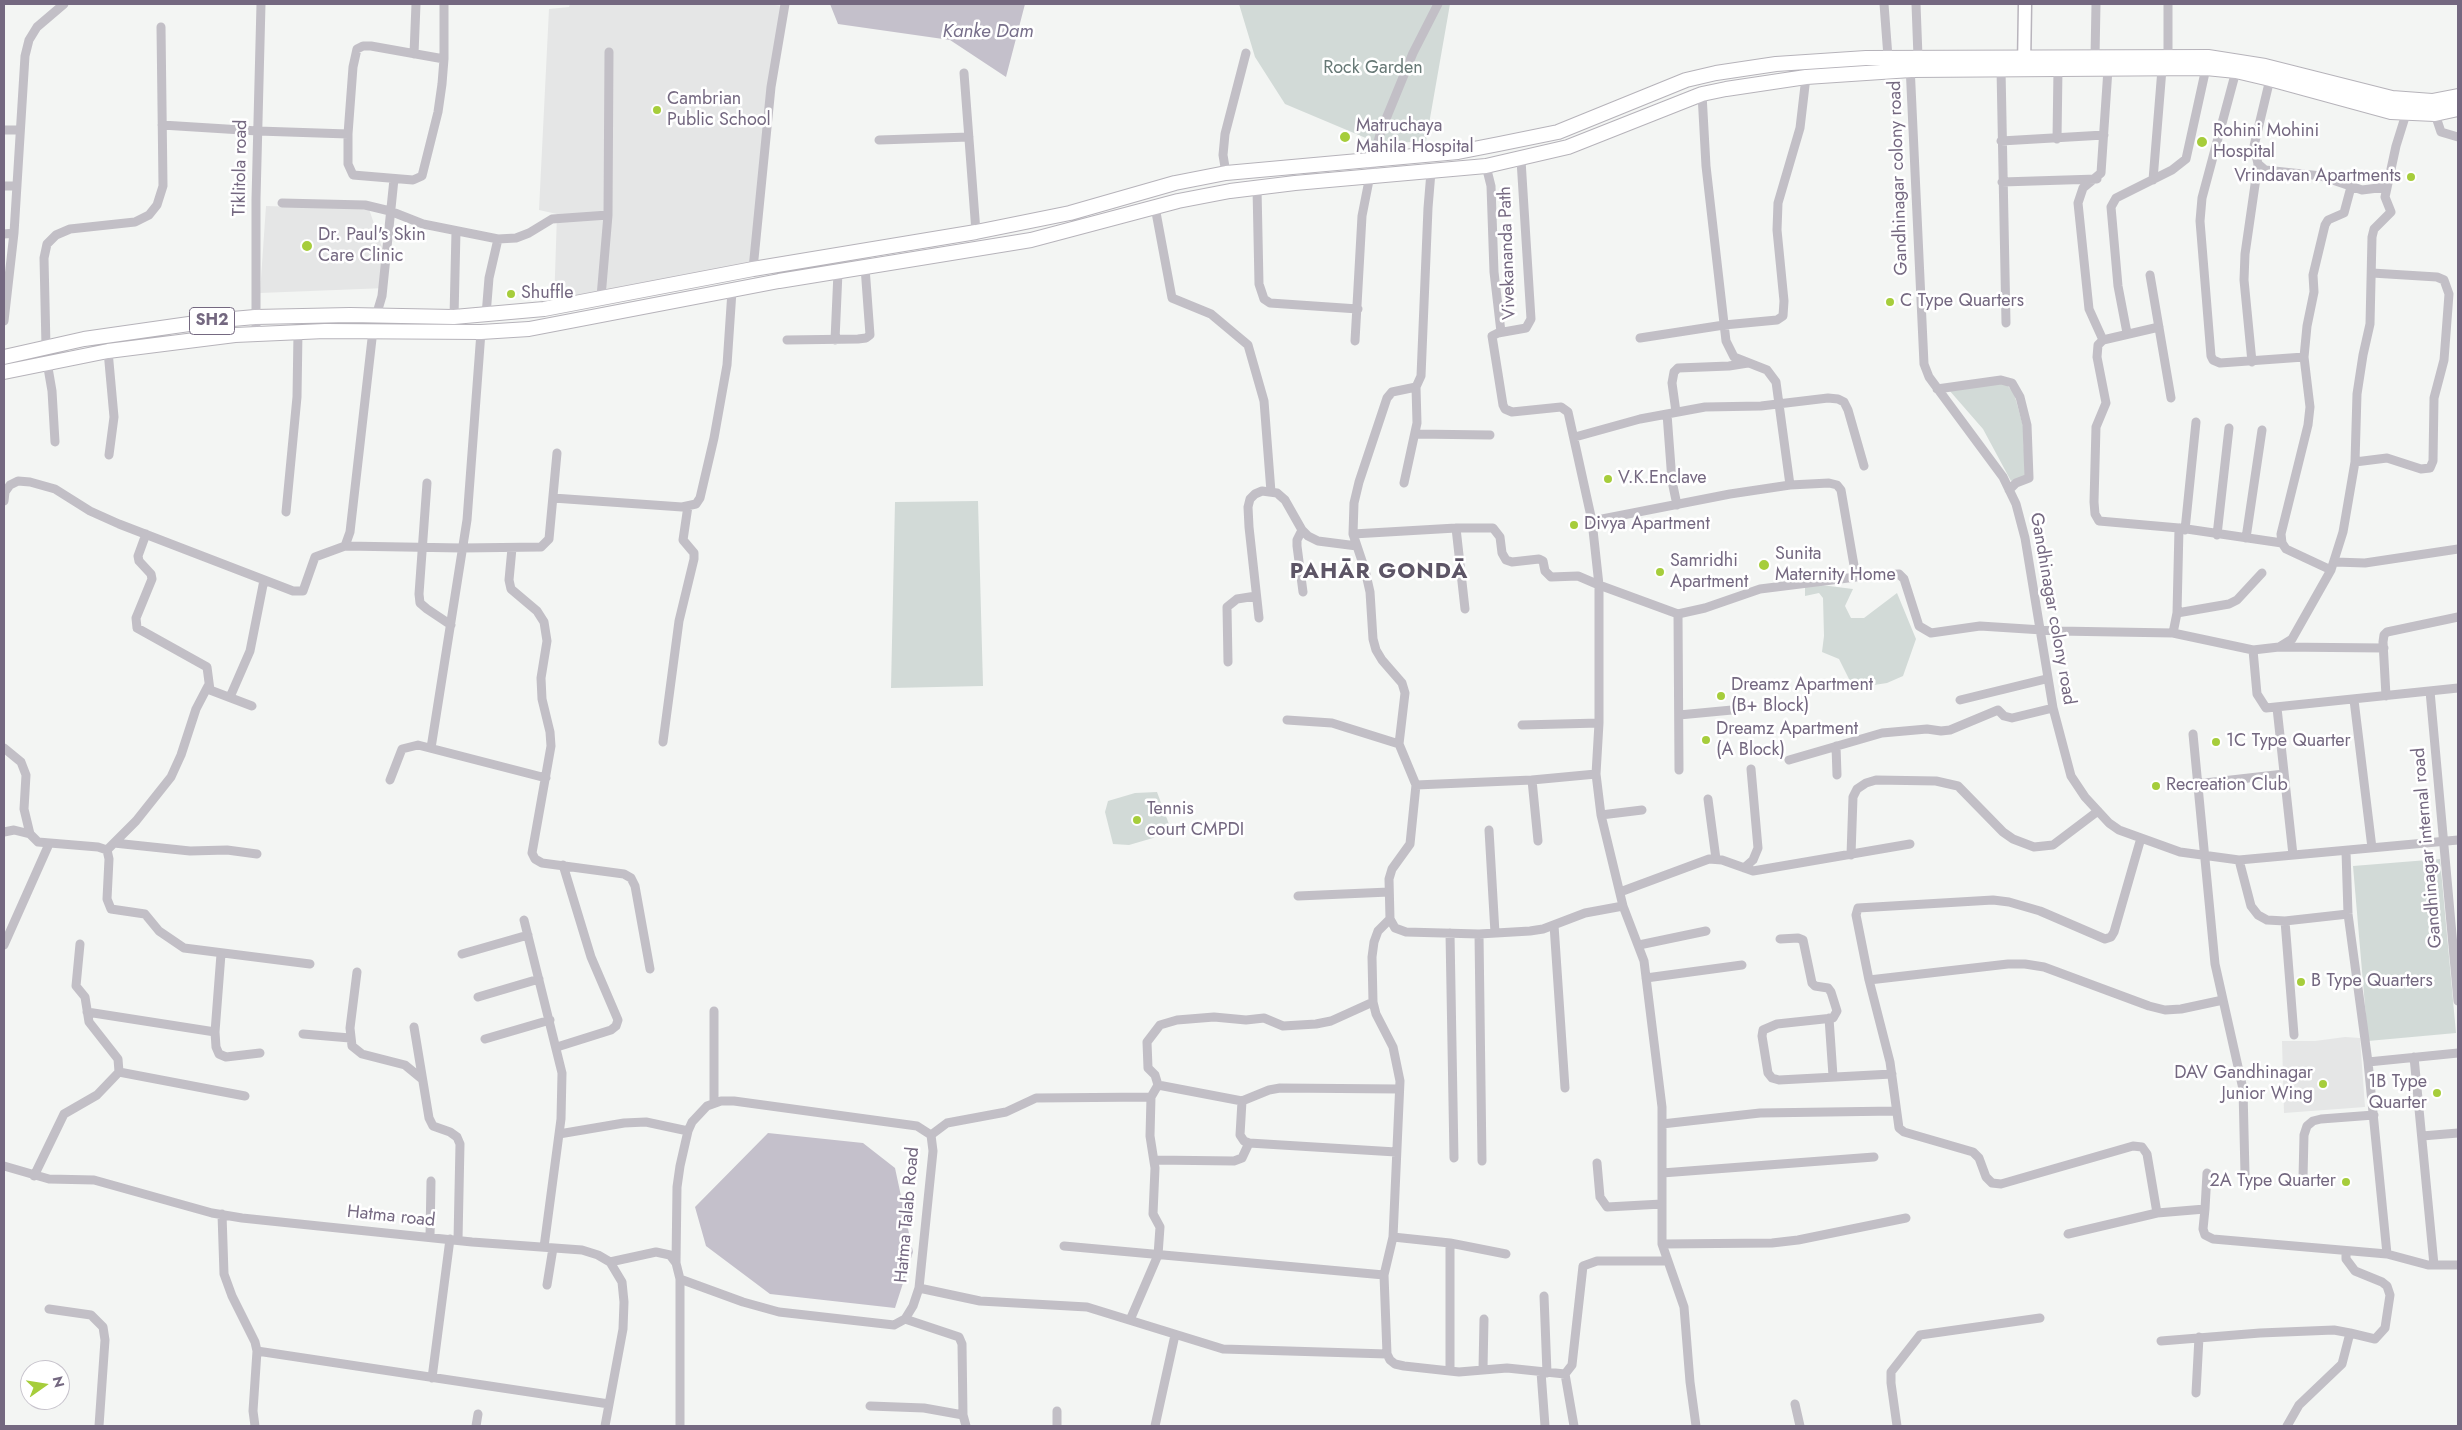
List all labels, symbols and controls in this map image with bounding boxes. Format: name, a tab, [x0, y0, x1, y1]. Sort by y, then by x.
water label: Kanke Dam	[942, 21, 1034, 43]
park label: Rock Garden	[1323, 58, 1423, 80]
street label: Gandhinagar colony road	[1885, 80, 1913, 276]
place label: Cambrian Public School	[667, 89, 771, 132]
marker: Cambrian Public School	[651, 104, 663, 116]
place label: Matruchaya Mahila Hospital	[1356, 116, 1474, 158]
street label: Tiklitola road	[229, 119, 253, 217]
place label: Rohini Mohini Hospital	[2213, 121, 2319, 163]
marker: Matruchaya Mahila Hospital	[1338, 130, 1352, 144]
marker: Rohini Mohini Hospital	[2195, 135, 2209, 149]
place label: Vrindavan Apartments	[2234, 166, 2401, 188]
marker: Vrindavan Apartments	[2405, 171, 2417, 183]
street label: Vivekananda Path	[1495, 186, 1521, 320]
place label: Dr. Paul's Skin Care Clinic	[318, 225, 426, 268]
marker: Dr. Paul's Skin Care Clinic	[300, 239, 314, 253]
place label: Shuffle	[521, 283, 573, 305]
marker: Shuffle	[505, 288, 517, 300]
place label: C Type Quarters	[1900, 291, 2024, 313]
marker: C Type Quarters	[1884, 296, 1896, 308]
road number: SH2	[190, 308, 234, 334]
place label: V.K.Enclave	[1618, 468, 1707, 490]
marker: V.K.Enclave	[1602, 473, 1614, 485]
street label: Gandhinagar colony road	[2024, 511, 2080, 707]
place label: Divya Apartment	[1584, 514, 1710, 536]
marker: Divya Apartment	[1568, 519, 1580, 531]
place label: Sunita Maternity Home	[1775, 544, 1896, 586]
place label: Samridhi Apartment	[1670, 551, 1748, 594]
marker: Sunita Maternity Home	[1757, 558, 1771, 572]
district label: PAHĀR GONDĀ	[1288, 560, 1470, 586]
marker: Samridhi Apartment	[1654, 566, 1666, 578]
place label: Dreamz Apartment (B+ Block)	[1731, 675, 1873, 718]
marker: Dreamz Apartment (B+ Block)	[1715, 690, 1727, 702]
place label: Dreamz Apartment (A Block)	[1716, 719, 1858, 762]
place label: 1C Type Quarter	[2226, 731, 2351, 753]
marker: Dreamz Apartment (A Block)	[1700, 734, 1712, 746]
marker: 1C Type Quarter	[2210, 736, 2222, 748]
street label: Gandhinagar internal road	[2408, 747, 2448, 949]
place label: Recreation Club	[2166, 775, 2288, 797]
marker: Recreation Club	[2150, 780, 2162, 792]
place label: Tennis court CMPDI	[1147, 799, 1244, 842]
marker: Tennis court CMPDI	[1131, 814, 1143, 826]
place label: B Type Quarters	[2311, 971, 2433, 993]
marker: B Type Quarters	[2295, 976, 2307, 988]
place label: DAV Gandhinagar Junior Wing	[2174, 1063, 2313, 1106]
place label: 1B Type Quarter	[2368, 1072, 2427, 1114]
marker: DAV Gandhinagar Junior Wing	[2317, 1078, 2329, 1090]
marker: 1B Type Quarter	[2431, 1087, 2443, 1099]
street label: Hatma Talab Road	[891, 1146, 925, 1284]
place label: 2A Type Quarter	[2210, 1171, 2336, 1193]
marker: 2A Type Quarter	[2340, 1176, 2352, 1188]
street label: Hatma road	[346, 1202, 436, 1232]
north arrow	[20, 1360, 70, 1410]
text: N	[48, 1374, 70, 1390]

